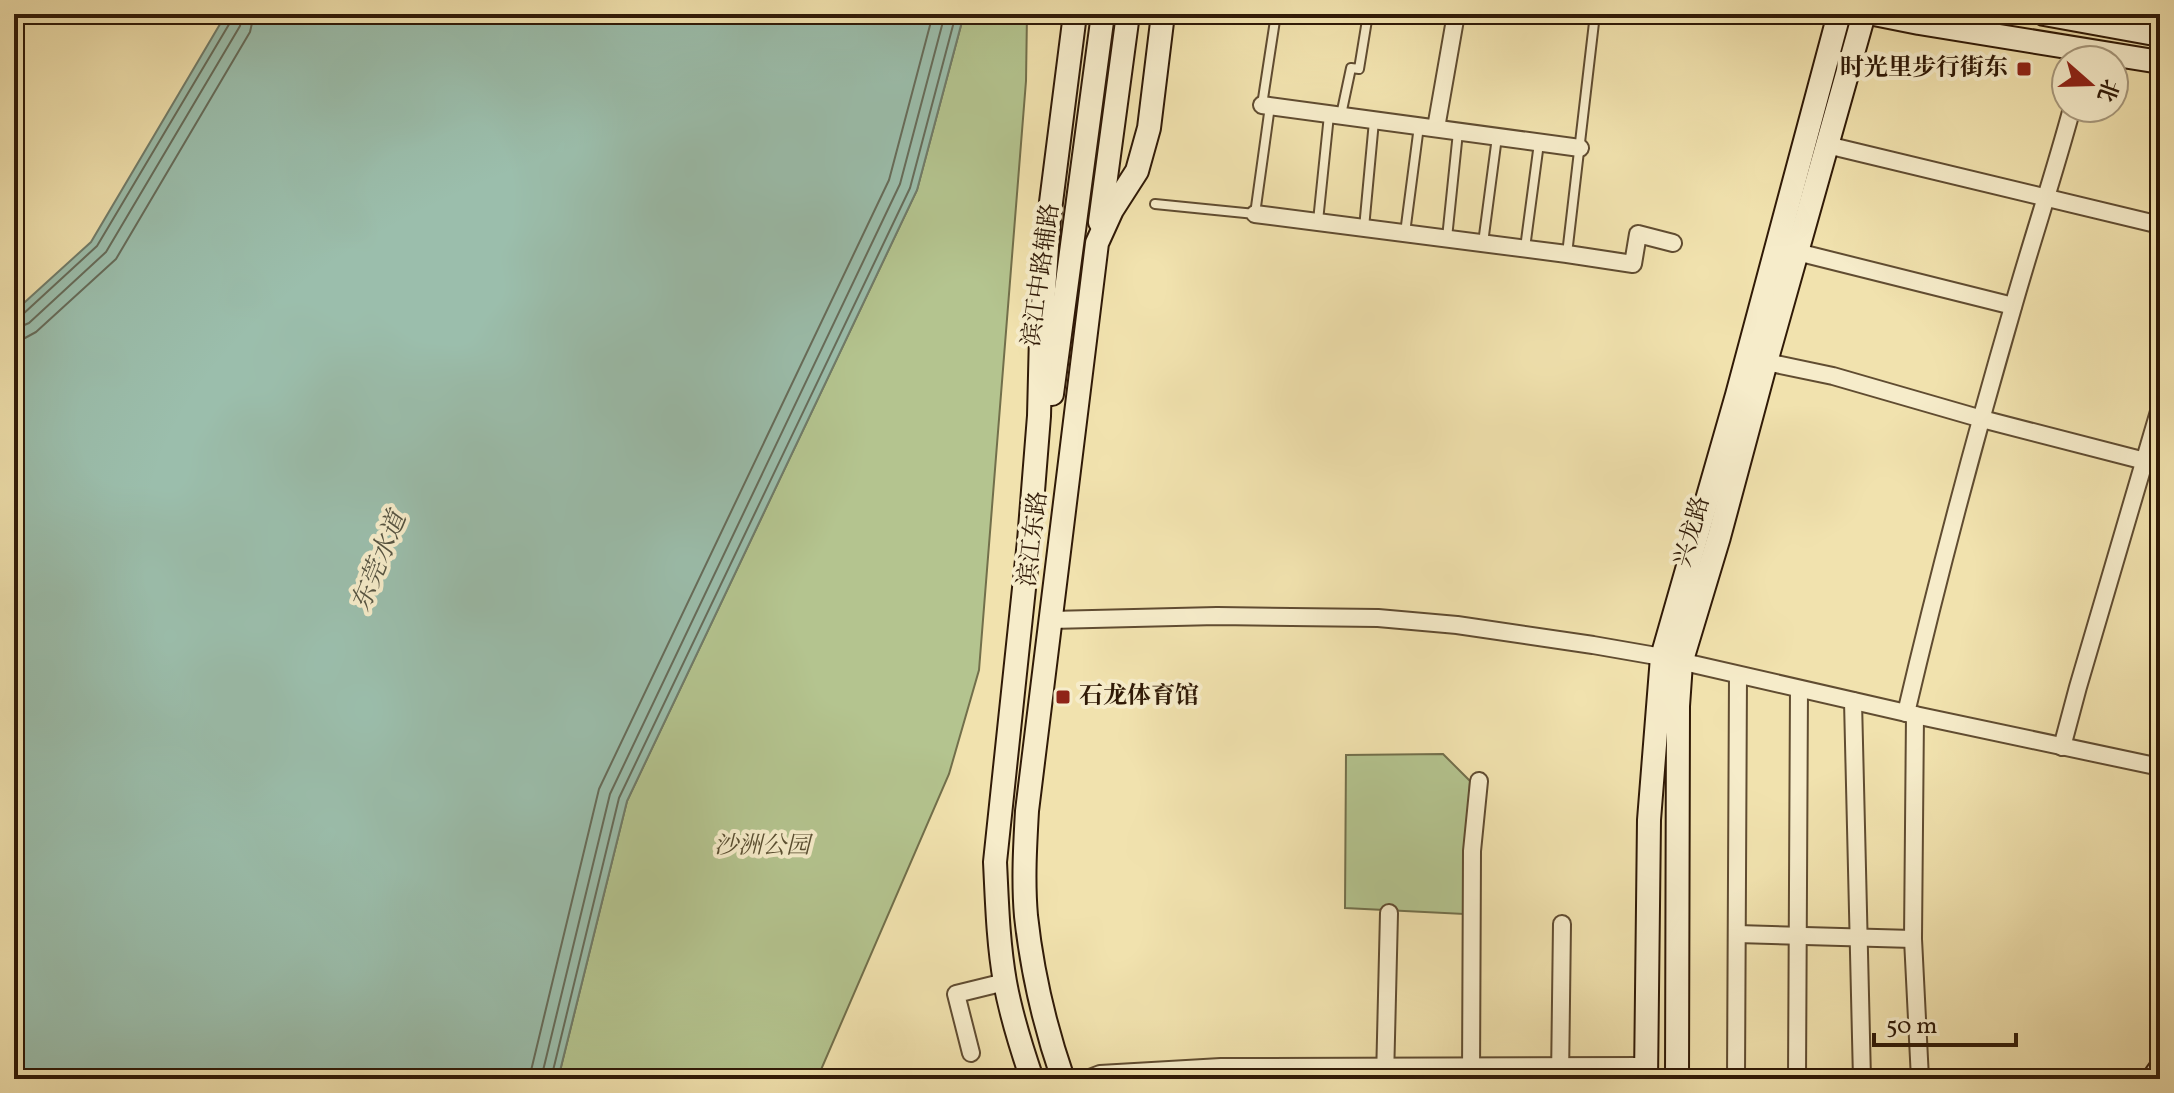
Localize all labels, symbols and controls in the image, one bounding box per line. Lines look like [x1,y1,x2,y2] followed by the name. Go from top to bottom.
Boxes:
[2050,44,2130,124] north arrow
[1840,52,2008,86] place label: 时光里步行街东
[2015,60,2033,78] marker: 时光里步行街东
[2088,74,2125,106] text: 北
[1015,201,1069,349] street label: 滨江中路辅路
[1011,489,1057,589] street label: 滨江东路
[1667,493,1719,571] street label: 兴龙路
[344,503,418,617] water label: 东莞水道
[1079,680,1199,714] place label: 石龙体育馆
[1054,688,1072,706] marker: 石龙体育馆
[714,830,814,864] park label: 沙洲公园
[1874,997,2016,1047] scale bar
[1886,1010,1938,1044] text: 50 m

